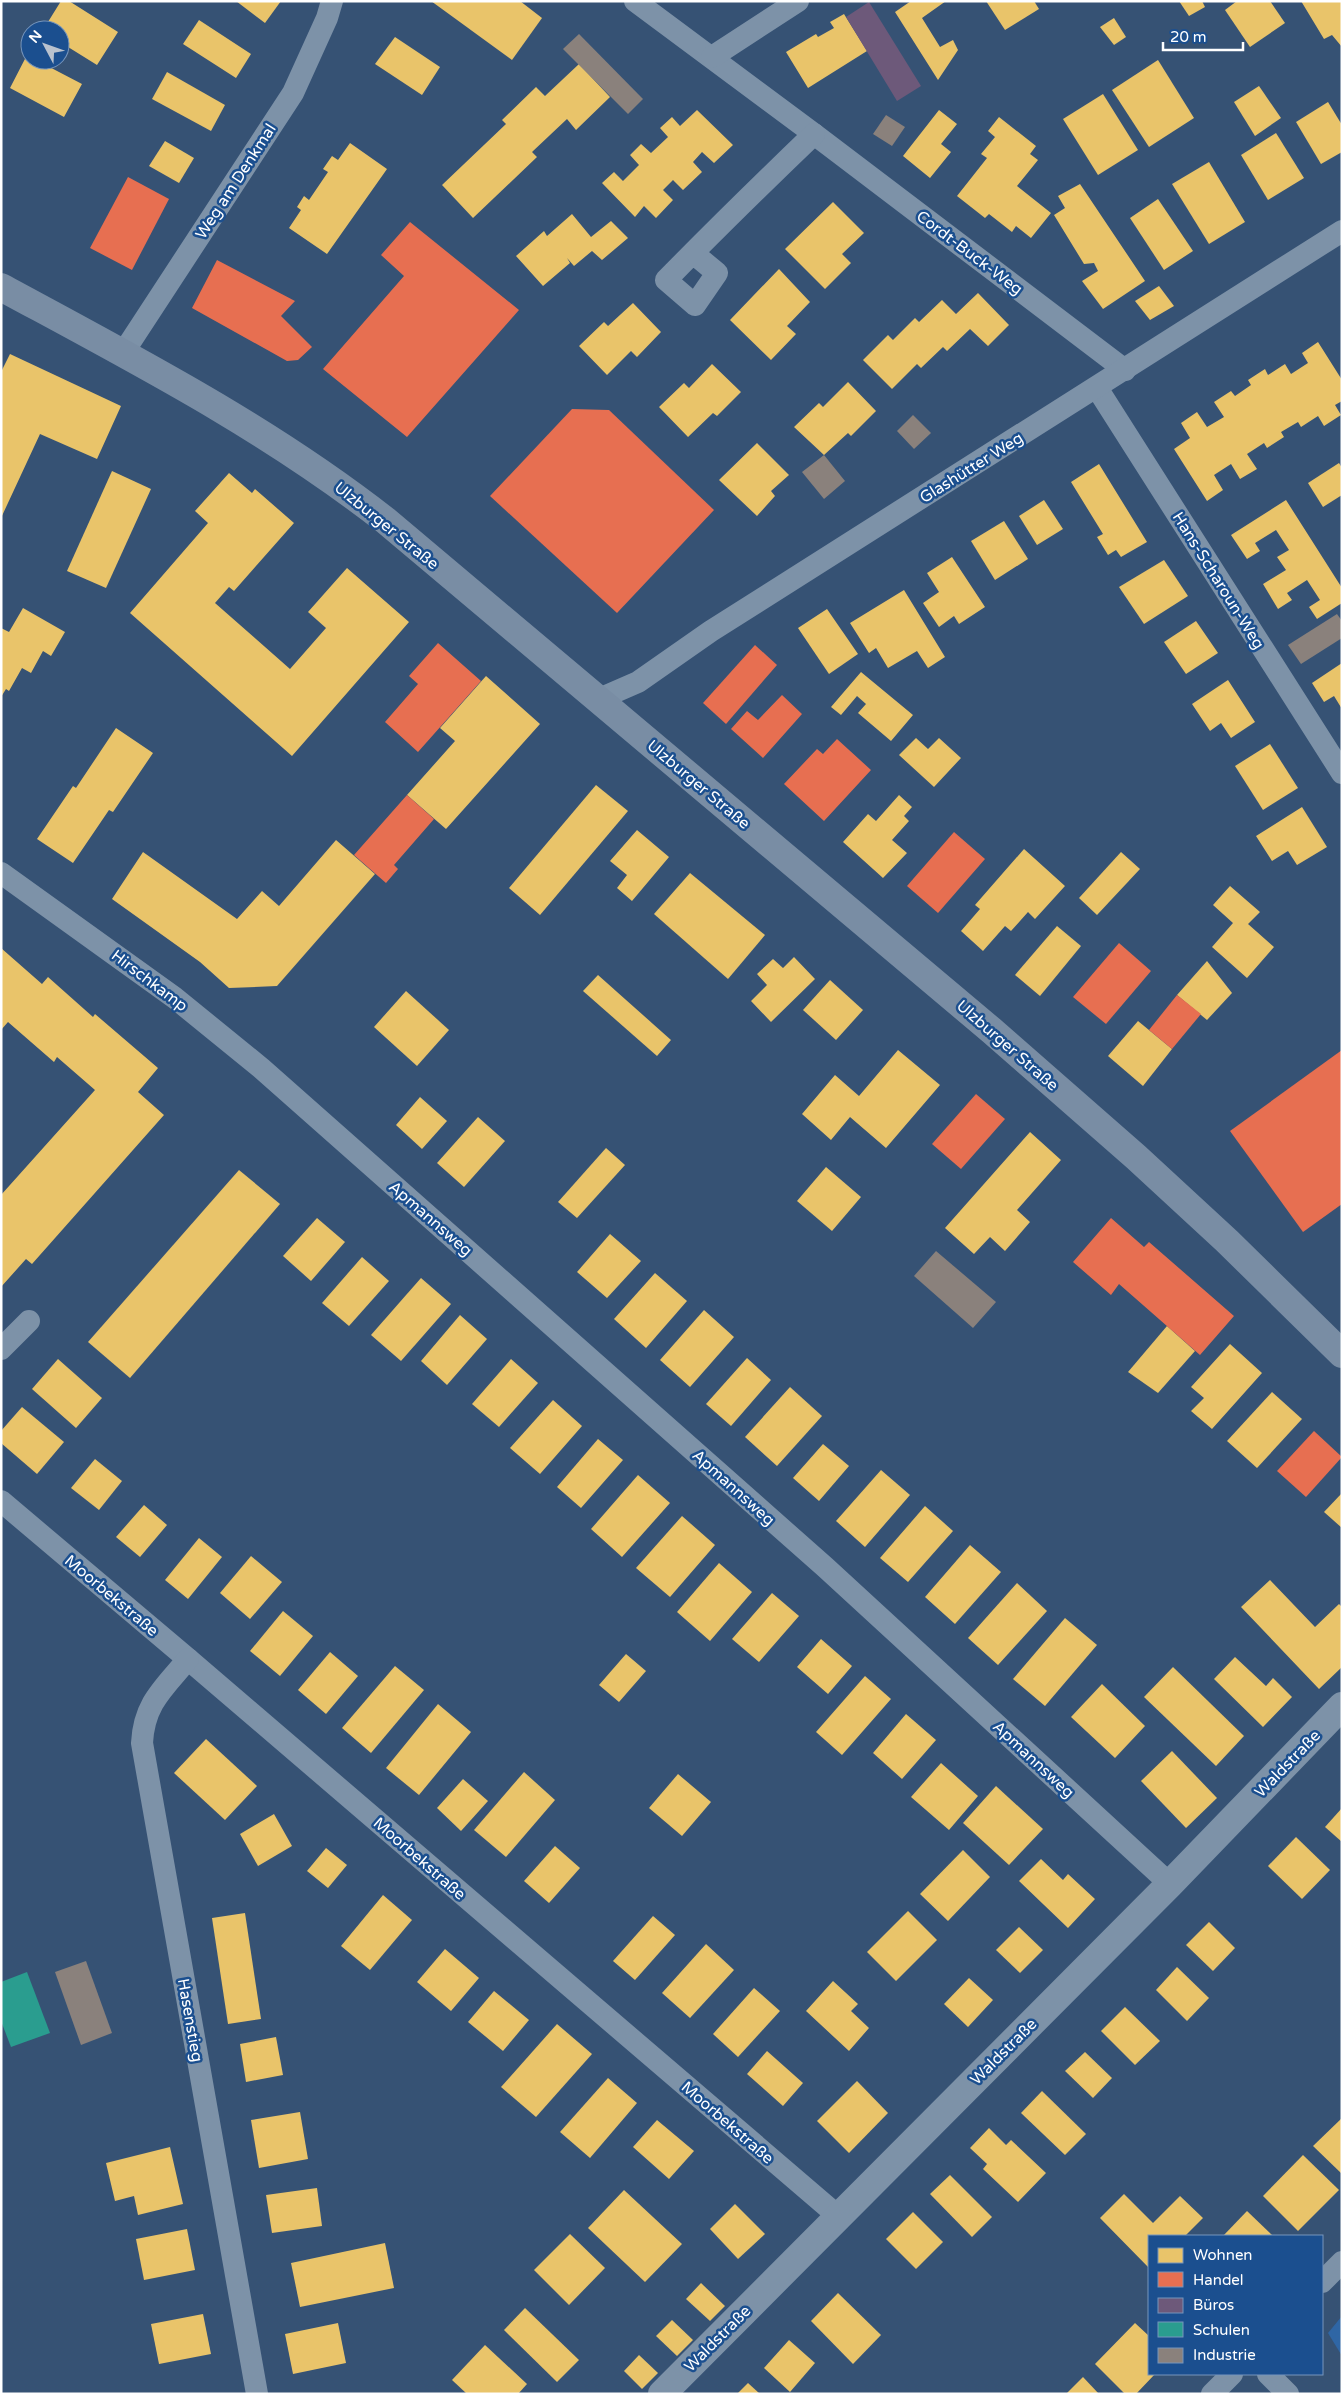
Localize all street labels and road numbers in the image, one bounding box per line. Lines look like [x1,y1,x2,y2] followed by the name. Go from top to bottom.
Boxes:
[191,120,281,243] street label: Weg am Denkmal
[912,206,1027,299] street label: Cordt-Buck-Weg
[916,428,1027,508] street label: Glashütter Weg
[330,478,443,574] street label: Ulzburger Straße
[1168,508,1269,653] street label: Hans-Scharoun-Weg
[643,736,754,834] street label: Ulzburger Straße
[107,946,191,1016] street label: Hirschkamp
[952,996,1062,1095] street label: Ulzburger Straße
[384,1177,476,1261] street label: Apmannsweg
[688,1445,779,1530] street label: Apmannsweg
[60,1551,162,1641] street label: Moorbekstraße
[988,1717,1078,1803] street label: Apmannsweg
[1251,1726,1325,1802] street label: Waldstraße
[369,1813,470,1904] street label: Moorbekstraße
[173,1977,207,2063] street label: Hasenstieg
[966,2014,1041,2089] street label: Waldstraße
[677,2077,778,2168] street label: Moorbekstraße
[680,2301,755,2376] street label: Waldstraße

